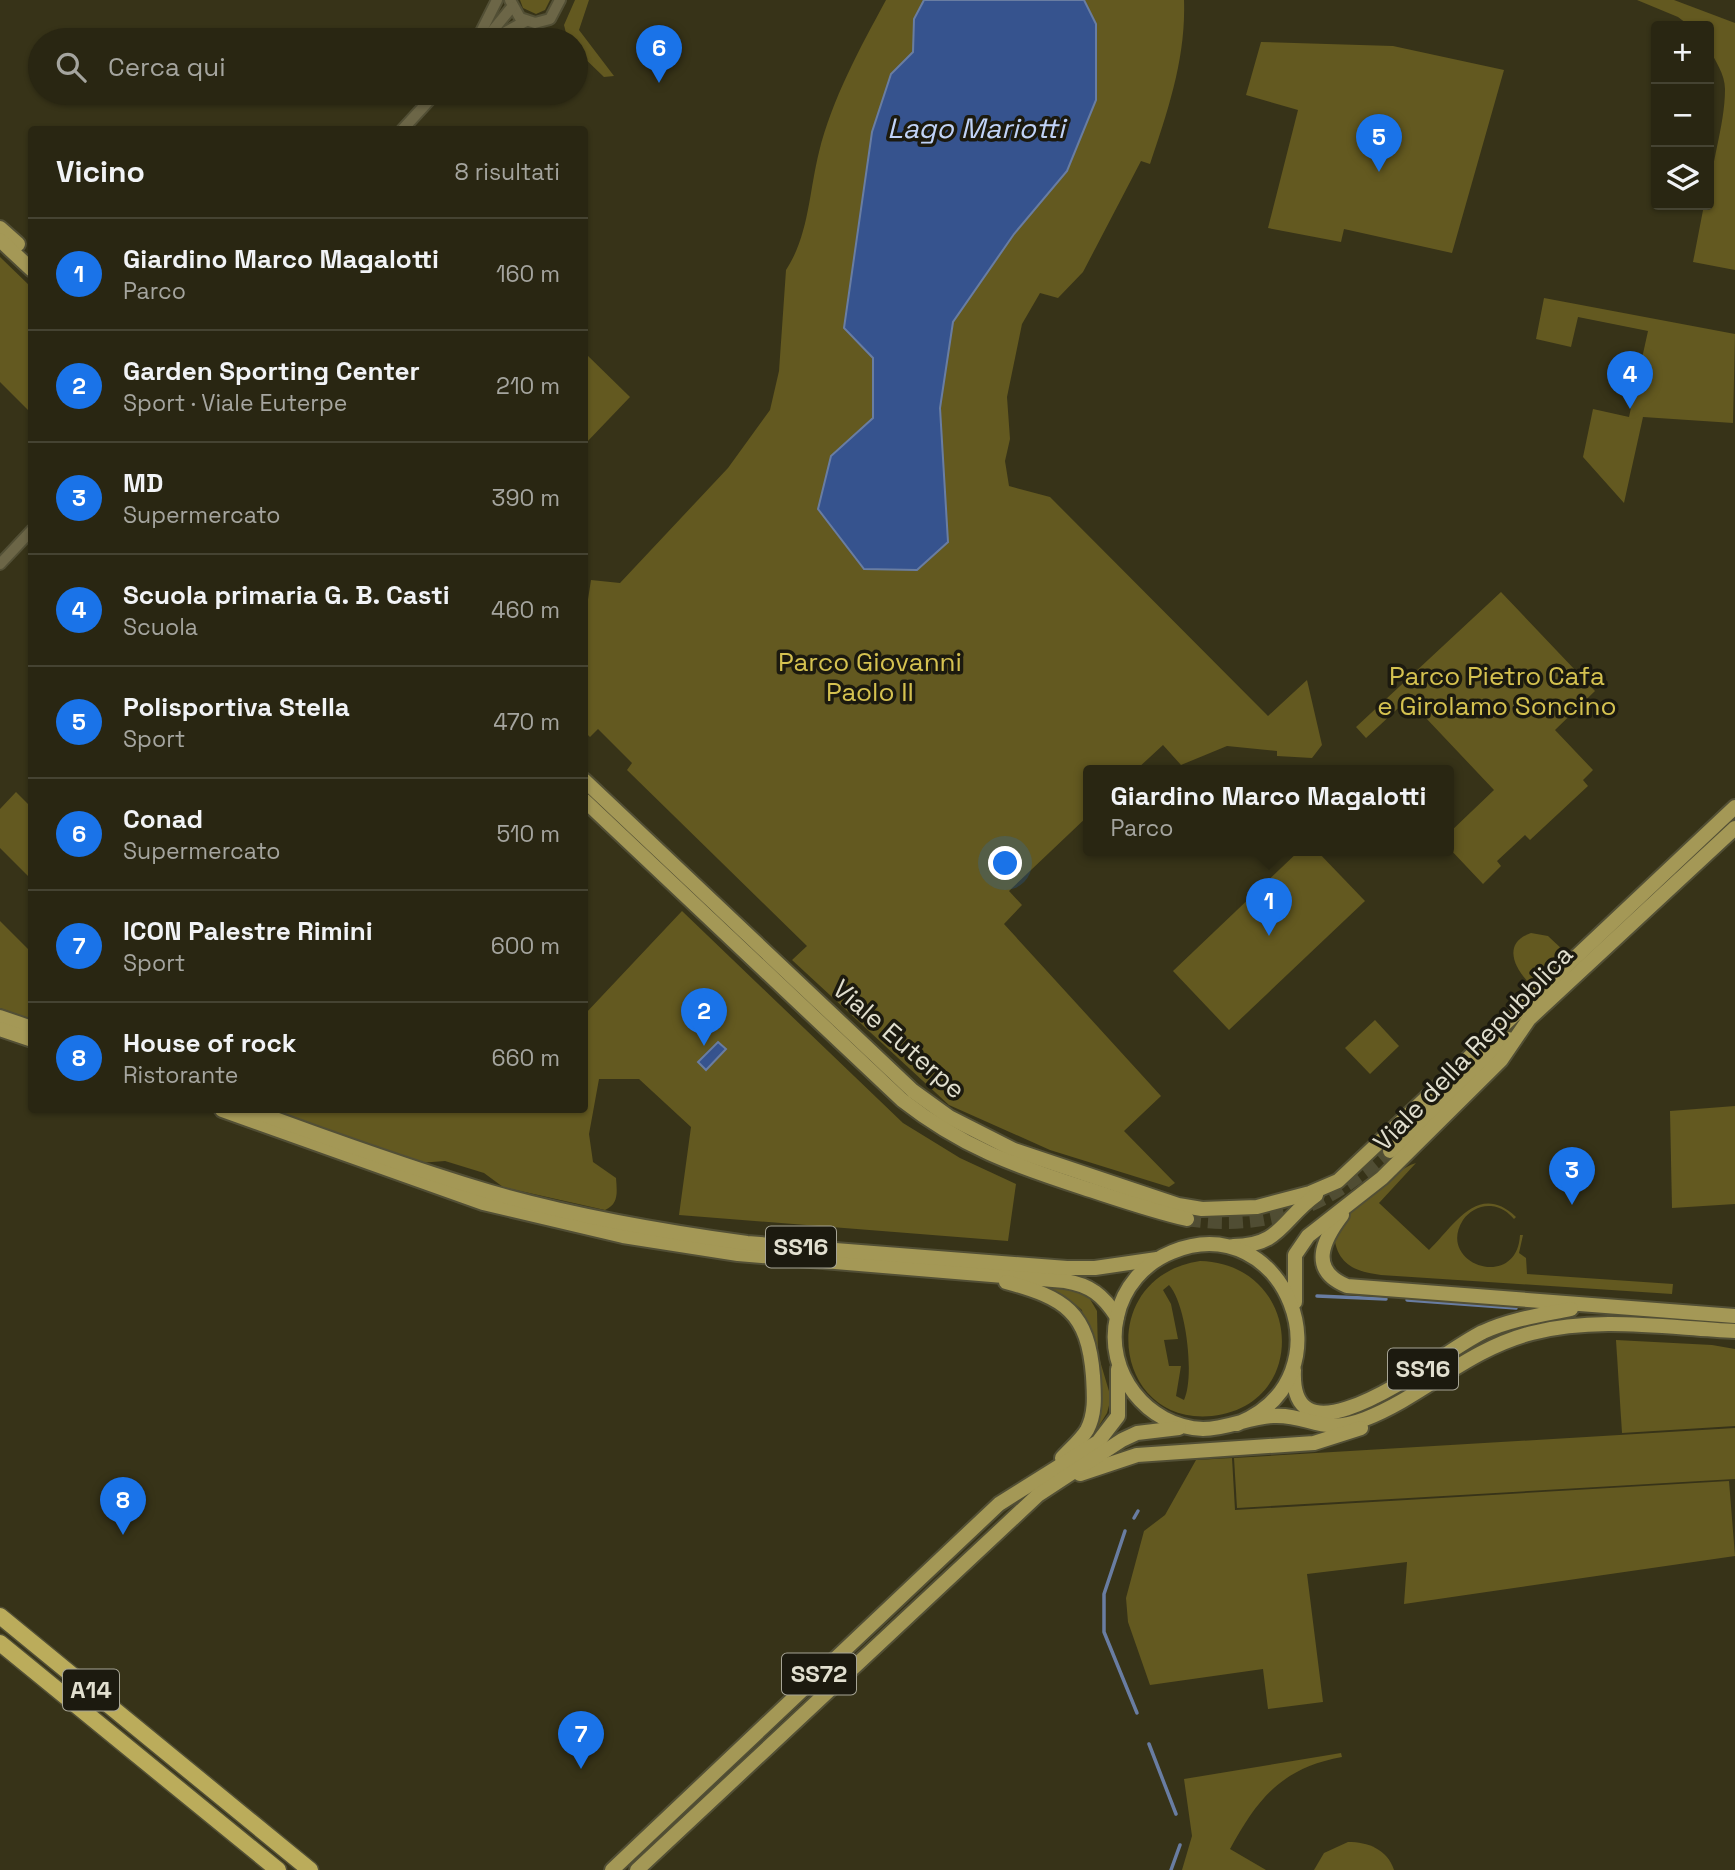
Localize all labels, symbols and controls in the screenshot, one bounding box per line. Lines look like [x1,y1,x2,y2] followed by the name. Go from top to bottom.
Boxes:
[1651,21,1714,210] map controls
[1651,21,1714,84] button: +
[636,25,682,83] pin: 6
[28,28,588,105] search box
[52,48,90,86] icon: search
[108,50,226,84] text: Cerca qui
[1651,84,1714,147] button: −
[887,110,1068,146] water label: Lago Mariotti
[1356,114,1402,172] pin: 5
[1651,147,1714,210] button: layers
[56,152,145,191] text: Vicino
[454,157,560,187] text: 8 risultati
[123,242,439,276] text: Giardino Marco Magalotti
[74,259,84,289] text: 1
[496,259,560,289] text: 160 m
[123,276,186,306] text: Parco
[1607,351,1653,409] pin: 4
[123,354,420,388] text: Garden Sporting Center
[72,371,86,401] text: 2
[496,371,560,401] text: 210 m
[123,388,347,418] text: Sport · Viale Euterpe
[123,466,163,500] text: MD
[72,483,86,513] text: 3
[492,483,560,513] text: 390 m
[123,500,281,530] text: Supermercato
[123,578,450,612] text: Scuola primaria G. B. Casti
[72,595,86,625] text: 4
[491,595,560,625] text: 460 m
[123,612,198,642] text: Scuola
[778,645,962,709] park label: Parco Giovanni Paolo II
[1377,659,1617,723] park label: Parco Pietro Cafa e Girolamo Soncino
[123,690,350,724] text: Polisportiva Stella
[72,707,86,737] text: 5
[493,707,560,737] text: 470 m
[123,724,185,754] text: Sport
[1083,765,1454,856] popup
[1111,779,1426,813] text: Giardino Marco Magalotti
[123,802,203,836] text: Conad
[1111,813,1174,843] text: Parco
[72,819,86,849] text: 6
[497,819,560,849] text: 510 m
[123,836,281,866] text: Supermercato
[988,846,1022,880] your location
[1246,878,1292,936] pin: 1
[123,914,373,948] text: ICON Palestre Rimini
[73,931,85,961] text: 7
[491,931,560,961] text: 600 m
[1366,938,1580,1158] street label: Viale della Repubblica
[123,948,185,978] text: Sport
[825,972,973,1106] street label: Viale Euterpe
[681,988,727,1046] pin: 2
[123,1026,296,1060] text: House of rock
[72,1043,86,1073] text: 8
[491,1043,560,1073] text: 660 m
[123,1060,238,1090] text: Ristorante
[1549,1147,1595,1205] pin: 3
[766,1226,836,1268] road number: SS16
[1388,1349,1458,1390] road number: SS16
[100,1477,146,1535] pin: 8
[782,1654,856,1694] road number: SS72
[63,1670,119,1710] road number: A14
[558,1711,604,1769] pin: 7

